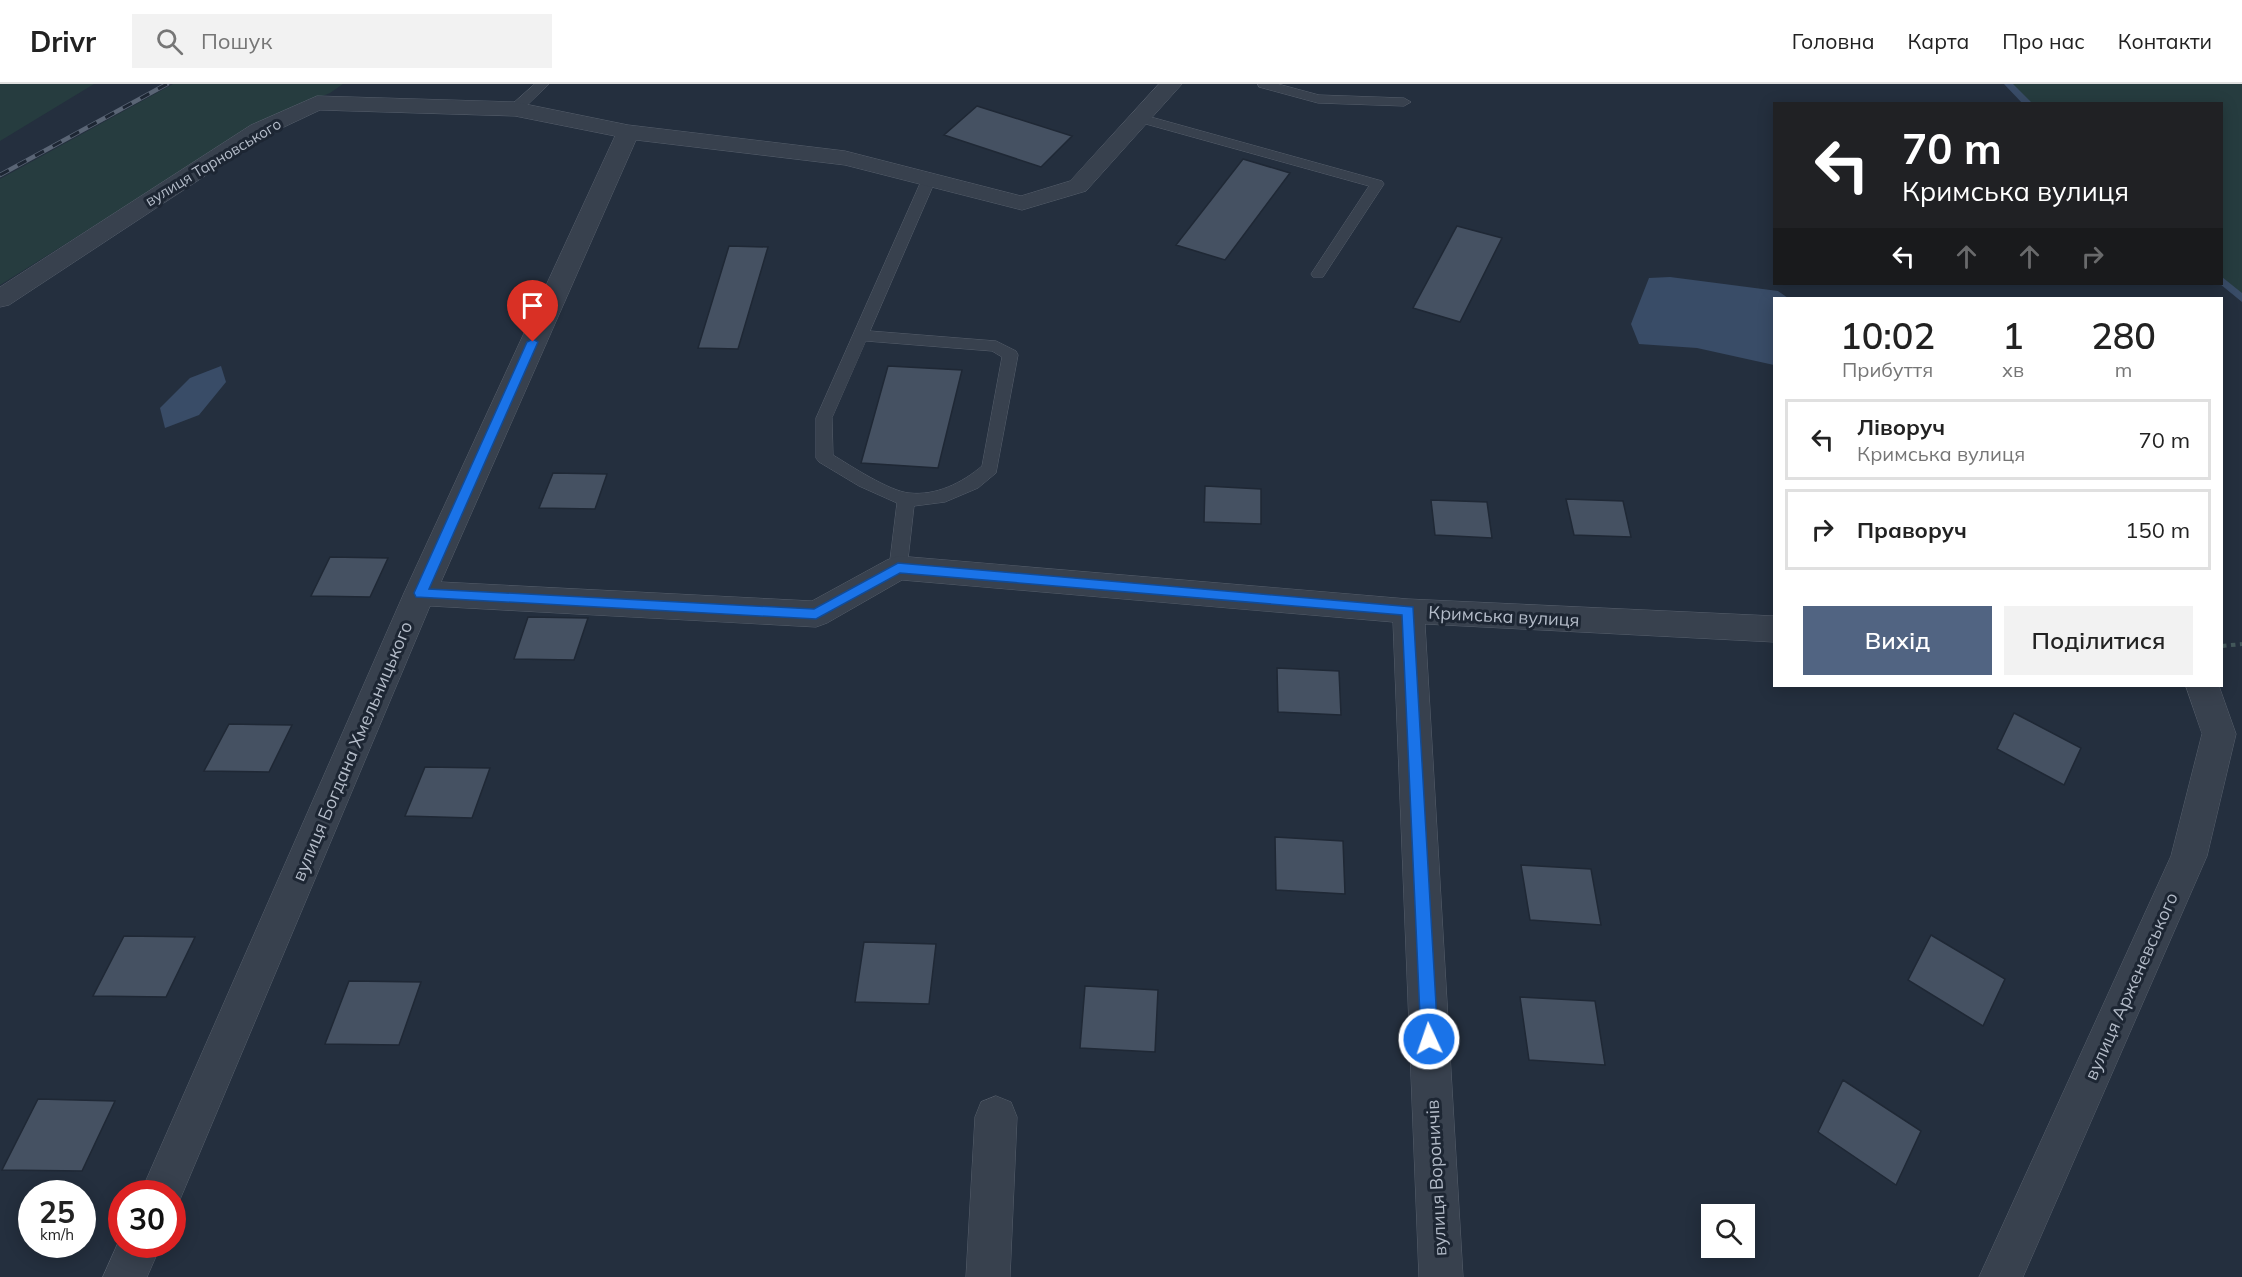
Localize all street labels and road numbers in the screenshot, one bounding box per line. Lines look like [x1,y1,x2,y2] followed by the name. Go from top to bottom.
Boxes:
[142,114,284,210] street label: вулиця Тарновського
[1428,601,1580,631] street label: Кримська вулиця
[287,617,417,885] street label: вулиця Богдана Хмельницького
[2079,889,2183,1083] street label: вулиця Арженевського
[1420,1099,1452,1257] street label: вулиця Вороничів

